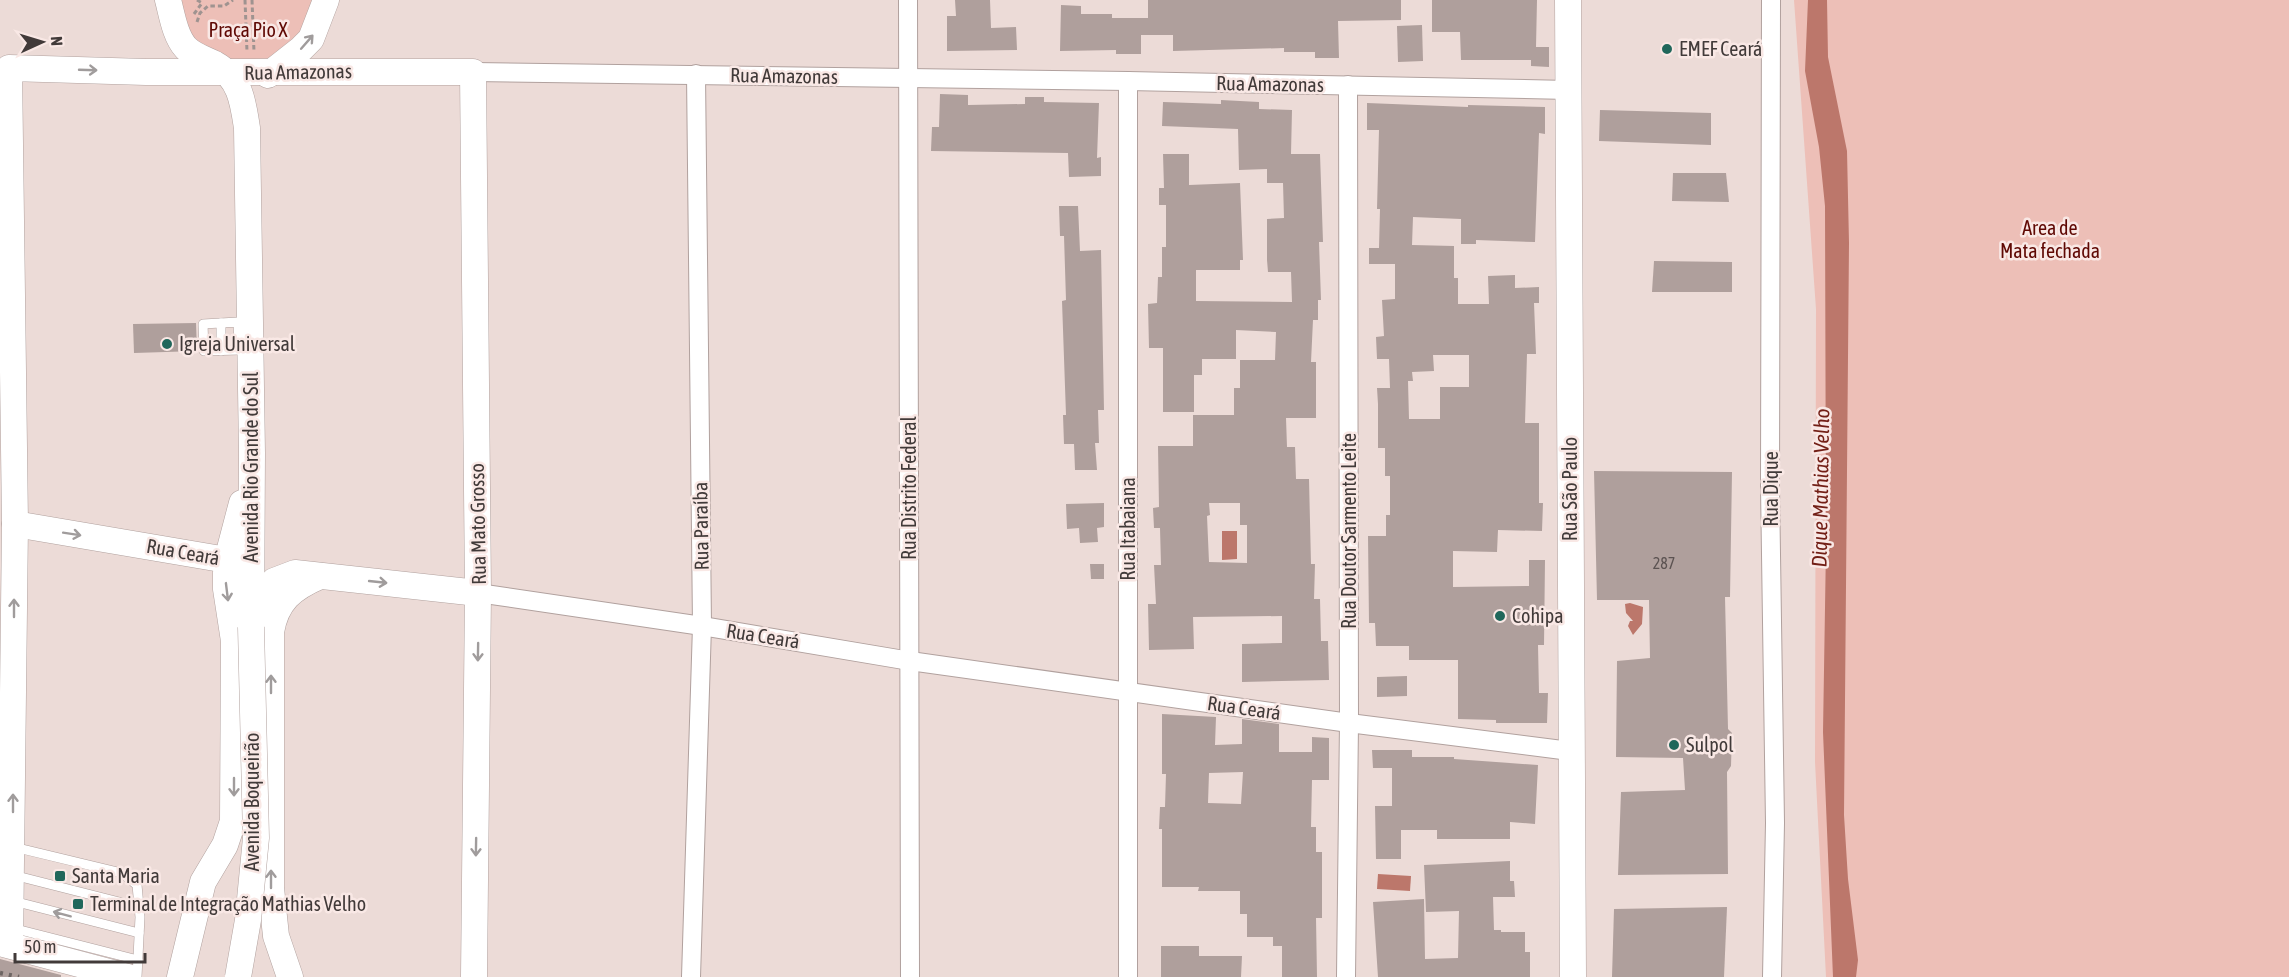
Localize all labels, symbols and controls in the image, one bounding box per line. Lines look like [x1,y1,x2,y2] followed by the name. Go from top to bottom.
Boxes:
[12,12,72,72] north arrow
[208,18,288,41] park label: Praça Pio X
[300,35,314,50] one-way arrow
[48,36,66,46] text: N
[1679,37,1762,60] place label: EMEF Ceará
[1660,42,1674,56] marker: EMEF Ceará
[244,59,352,84] street label: Rua Amazonas
[730,63,838,88] street label: Rua Amazonas
[78,64,98,76] one-way arrow
[1216,71,1324,96] street label: Rua Amazonas
[2000,216,2100,262] park label: Area de Mata fechada
[179,332,296,355] place label: Igreja Universal
[160,337,174,351] marker: Igreja Universal
[239,371,262,562] street label: Avenida Rio Grande do Sul
[1807,408,1833,568] water label: Dique Mathias Velho
[897,415,920,560] street label: Rua Distrito Federal
[1337,433,1360,629] street label: Rua Doutor Sarmento Leite
[1558,437,1581,541] street label: Rua São Paulo
[1759,451,1782,527] street label: Rua Dique
[465,463,490,585] street label: Rua Mato Grosso
[1116,477,1139,581] street label: Rua Itabaiana
[688,482,713,570] street label: Rua Paraíba
[62,529,82,540] one-way arrow
[145,534,221,569] street label: Rua Ceará
[1653,554,1675,572] house number: 287
[367,577,387,588] one-way arrow
[222,582,233,602] one-way arrow
[8,599,20,619] one-way arrow
[1512,604,1563,627] place label: Cohipa
[1493,609,1507,623] marker: Cohipa
[725,618,801,653] street label: Rua Ceará
[472,641,484,661] one-way arrow
[265,675,277,695] one-way arrow
[1206,691,1282,724] street label: Rua Ceará
[240,733,263,871] street label: Avenida Boqueirão
[1686,733,1734,756] place label: Sulpol
[1667,738,1681,752] marker: Sulpol
[228,776,240,796] one-way arrow
[7,794,18,814] one-way arrow
[470,836,482,856] one-way arrow
[72,864,160,887] place label: Santa Maria
[53,869,67,883] marker: Santa Maria
[265,870,277,890] one-way arrow
[90,892,366,915] place label: Terminal de Integração Mathias Velho
[71,897,85,911] marker: Terminal de Integração Mathias Velho
[53,908,72,919] one-way arrow
[15,926,146,964] scale bar
[24,936,56,957] text: 50 m

